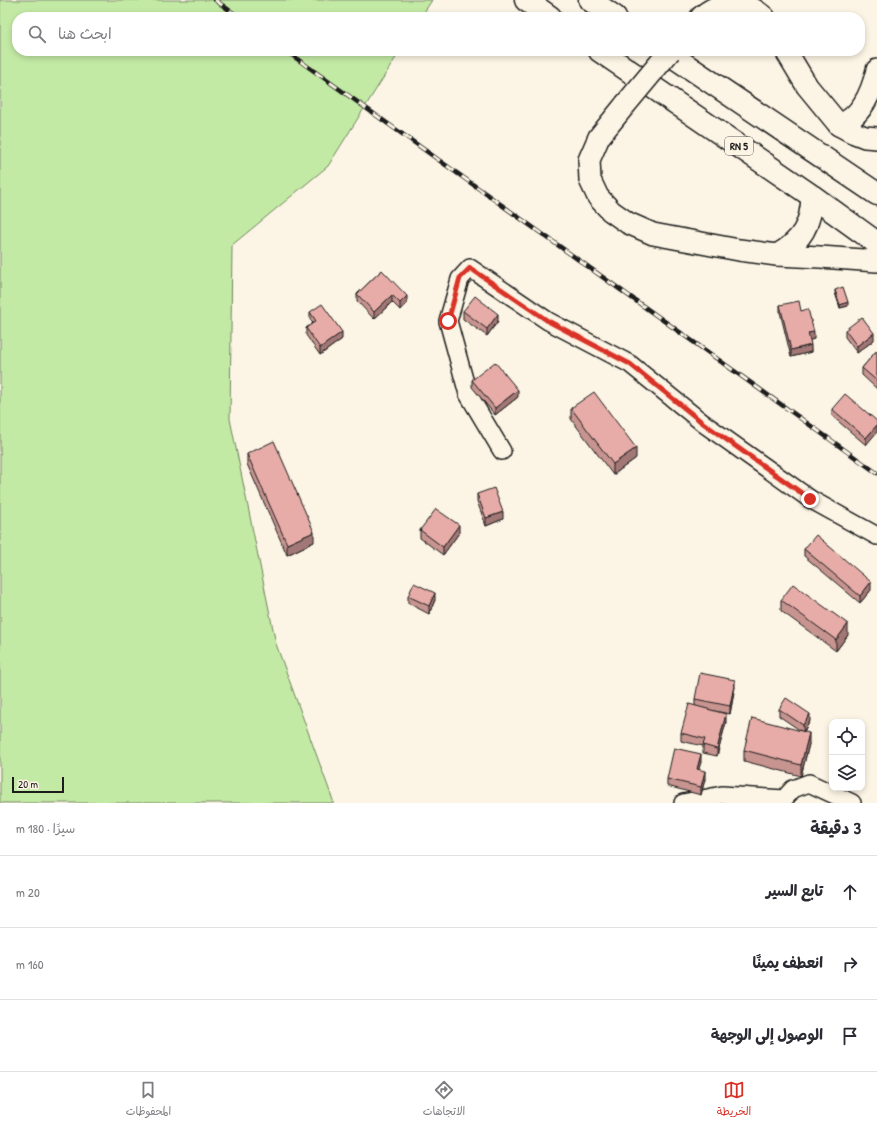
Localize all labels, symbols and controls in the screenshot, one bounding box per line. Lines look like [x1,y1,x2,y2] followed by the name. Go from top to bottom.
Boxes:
[12,12,865,56] search box
[26,23,48,45] icon: search
[58,23,112,44] text: ابحث هنا
[725,137,753,155] road number: RN 5
[439,312,457,330] route start
[801,490,819,508] route end
[829,719,865,791] map controls
[829,719,865,755] button: locate
[829,755,865,791] button: layers
[12,775,64,794] scale bar
[18,777,38,791] text: 20 m
[810,816,861,839] text: 3 دقيقة
[16,819,75,837] text: سيرًا · 180 m
[766,880,823,901] text: تابع السير
[839,881,861,903] icon: ahead
[16,883,40,901] text: 20 m
[753,952,823,973] text: انعطف يمينًا
[839,953,861,975] icon: right
[16,955,44,973] text: 160 m
[711,1024,823,1045] text: الوصول إلى الوجهة
[839,1025,861,1047] icon: arrive
[126,1079,171,1121] tab: المحفوظات
[423,1079,465,1121] tab: الاتجاهات
[717,1079,751,1121] tab: الخريطة

